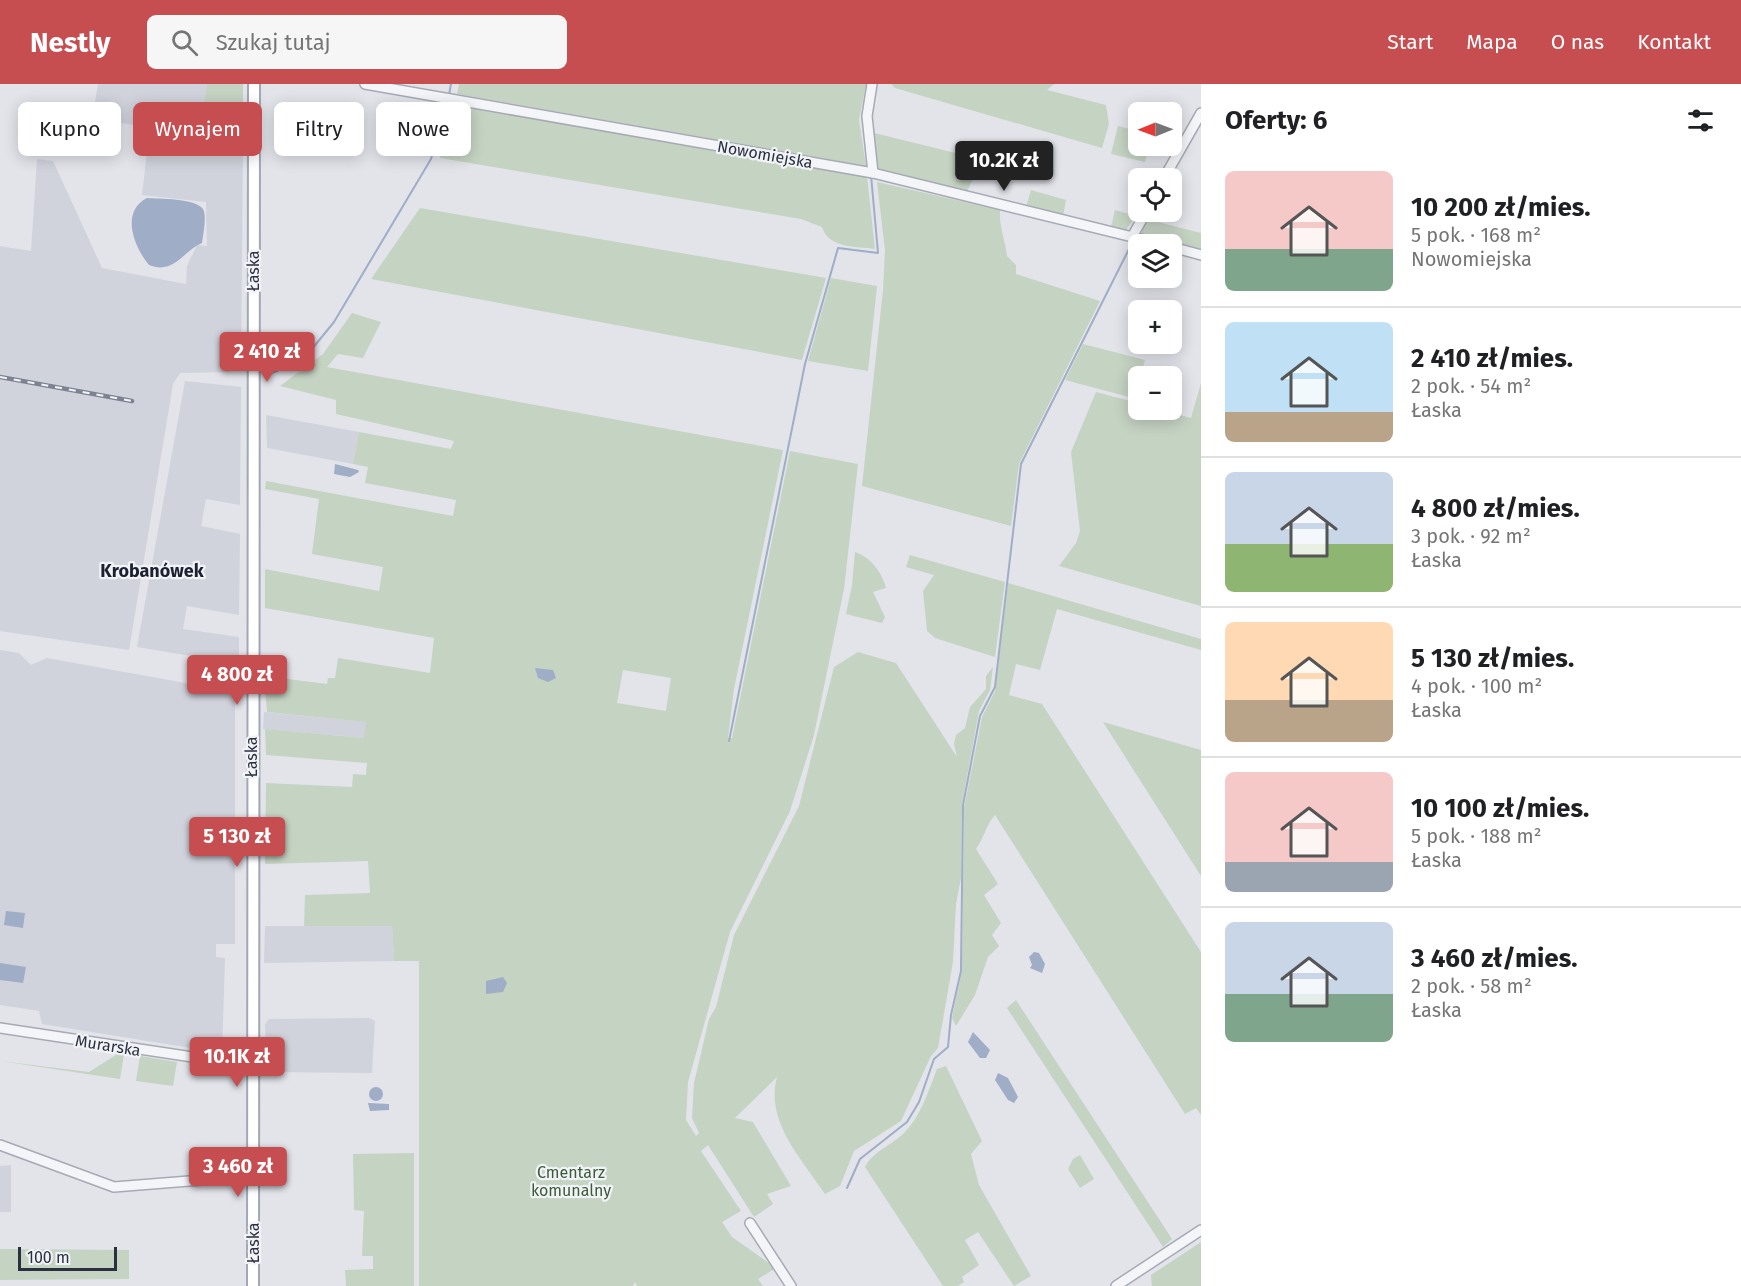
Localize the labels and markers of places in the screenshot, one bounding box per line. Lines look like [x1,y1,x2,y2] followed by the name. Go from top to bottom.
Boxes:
[942,141,1066,192] pin: 10.2K zł
[205,332,329,383] pin: 2 410 zł
[175,655,299,706] pin: 4 800 zł
[175,817,299,868] pin: 5 130 zł
[175,1037,299,1088] pin: 10.1K zł
[176,1147,300,1198] pin: 3 460 zł

